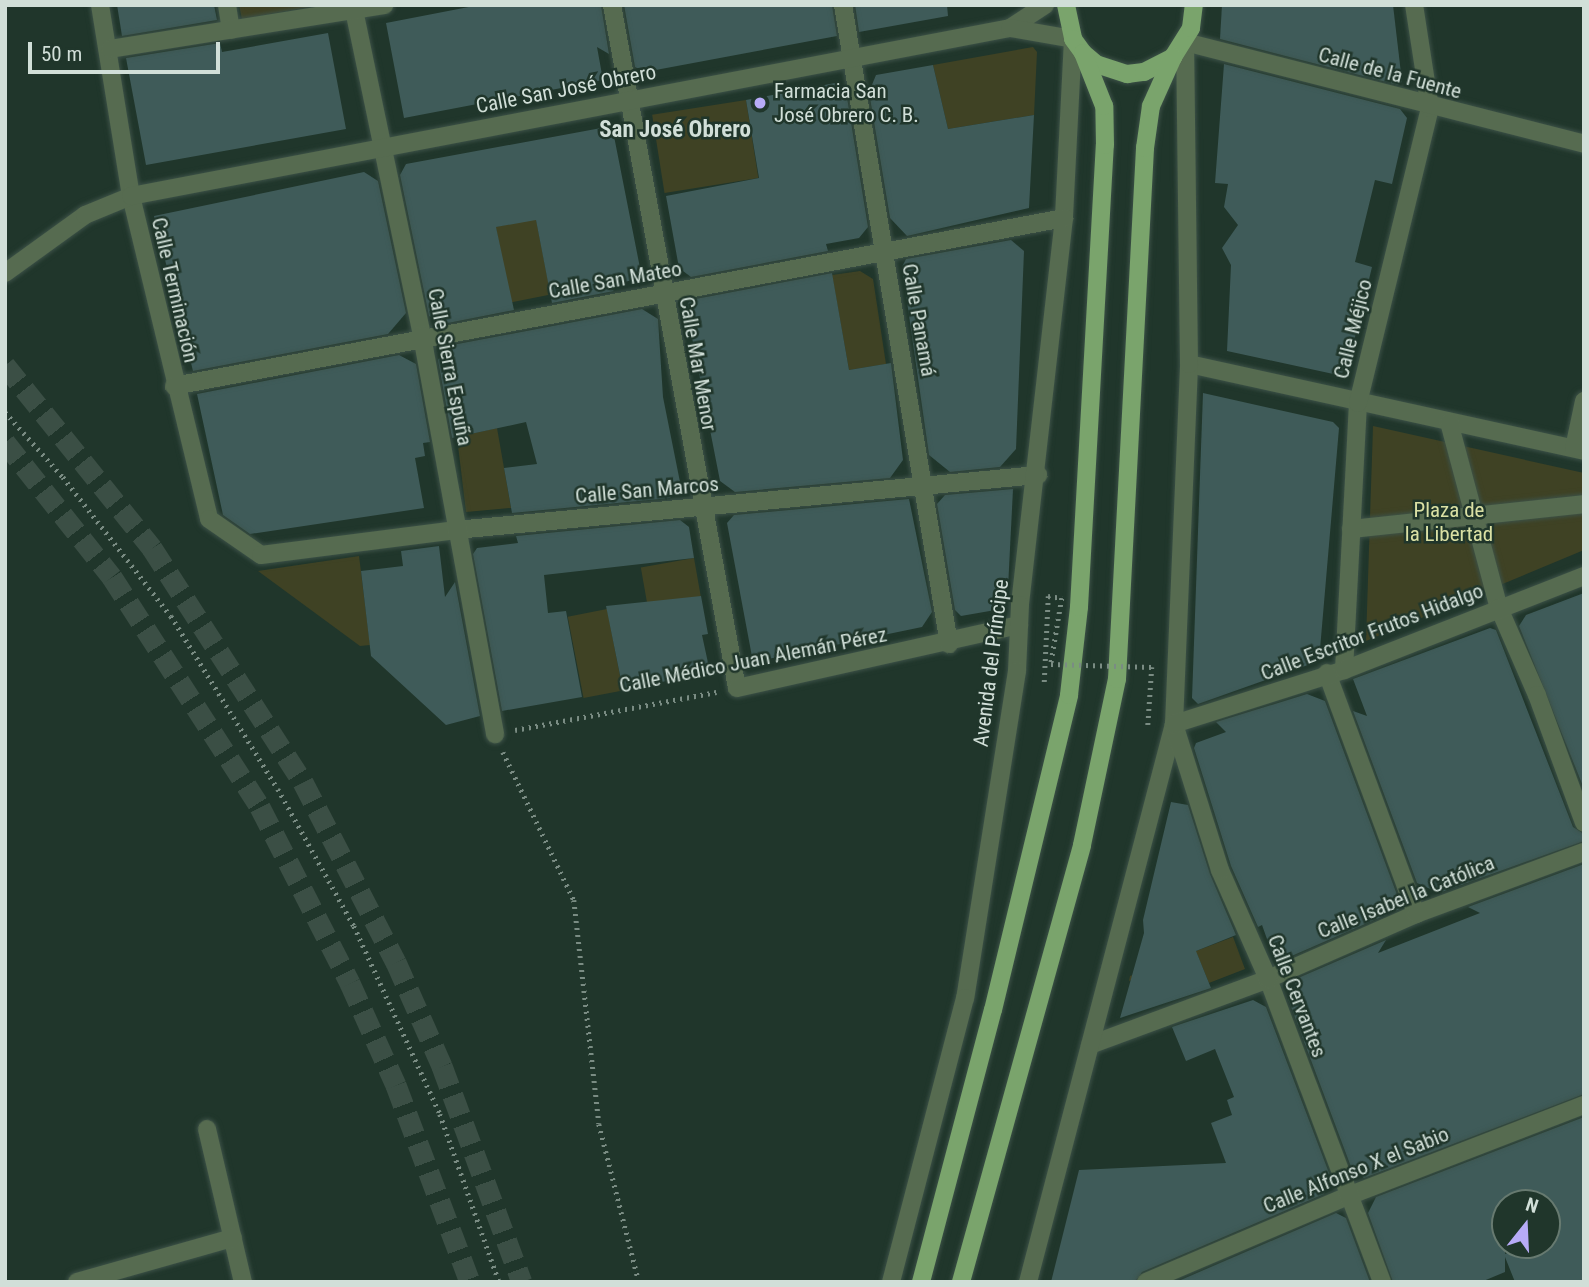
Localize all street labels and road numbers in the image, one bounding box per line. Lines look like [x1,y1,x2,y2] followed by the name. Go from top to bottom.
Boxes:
[1316,42,1464,104] street label: Calle de la Fuente
[474,59,658,119] street label: Calle San José Obrero
[146,215,204,365] street label: Calle Terminación
[546,256,684,304] street label: Calle San Mateo
[897,262,941,378] street label: Calle Panamá
[1328,277,1378,381] street label: Calle Méjico
[422,286,478,448] street label: Calle Sierra Espuña
[674,295,722,433] street label: Calle Mar Menor
[574,471,720,509] street label: Calle San Marcos
[968,578,1014,748] street label: Avenida del Príncipe
[1257,578,1487,686] street label: Calle Escritor Frutos Hidalgo
[617,622,889,698] street label: Calle Médico Juan Alemán Pérez
[1314,850,1498,944] street label: Calle Isabel la Católica
[1262,931,1332,1061] street label: Calle Cervantes
[1259,1121,1453,1219] street label: Calle Alfonso X el Sabio

